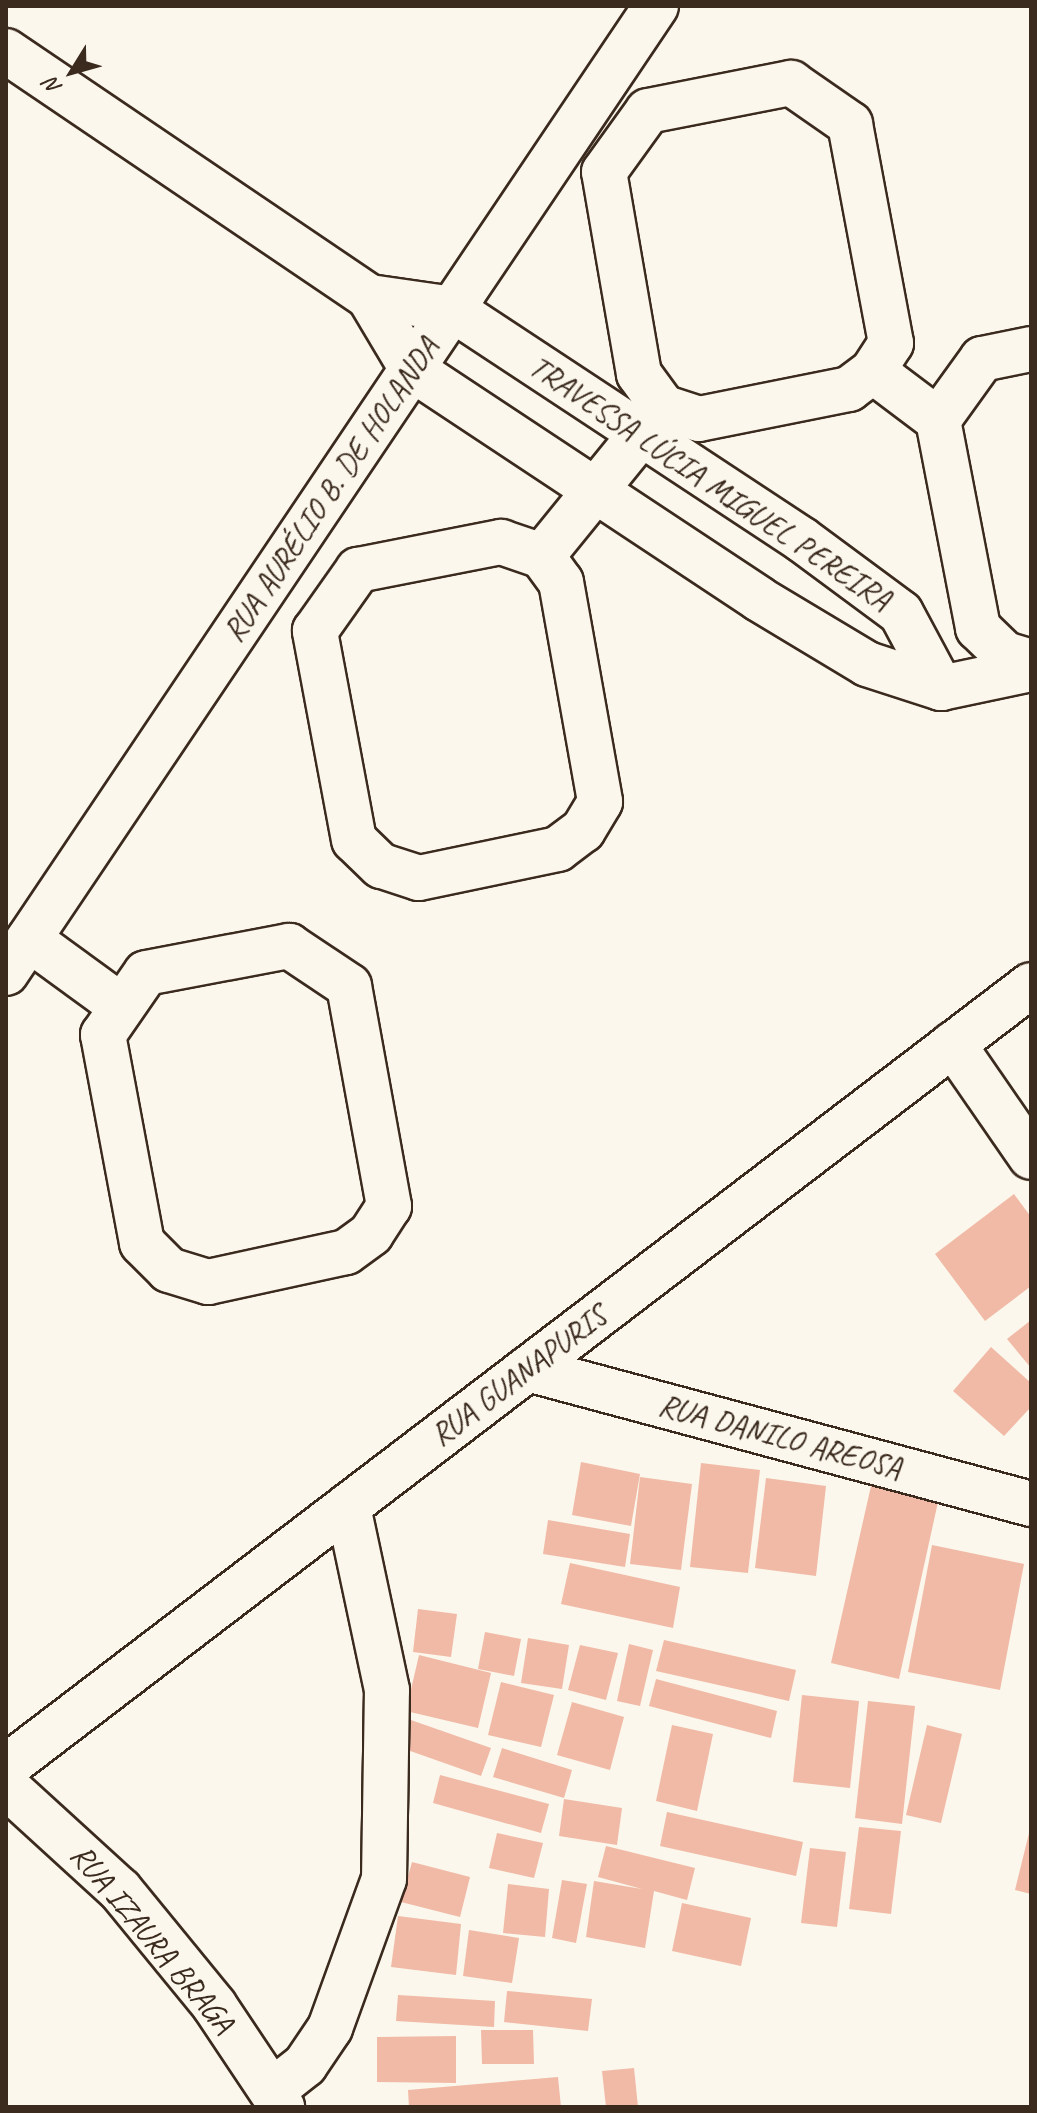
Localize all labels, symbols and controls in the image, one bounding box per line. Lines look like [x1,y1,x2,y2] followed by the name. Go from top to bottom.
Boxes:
[32,32,112,112] north arrow
[38,73,68,100] text: N
[215,331,447,649] street label: RUA AURÉLIO B. DE HOLANDA
[522,348,898,618] street label: TRAVESSA LÚCIA MIGUEL PEREIRA
[423,1297,615,1455] street label: RUA GUANAPURIS
[653,1386,907,1488] street label: RUA DANILO AREOSA
[61,1836,243,2042] street label: RUA IZAURA BRAGA

